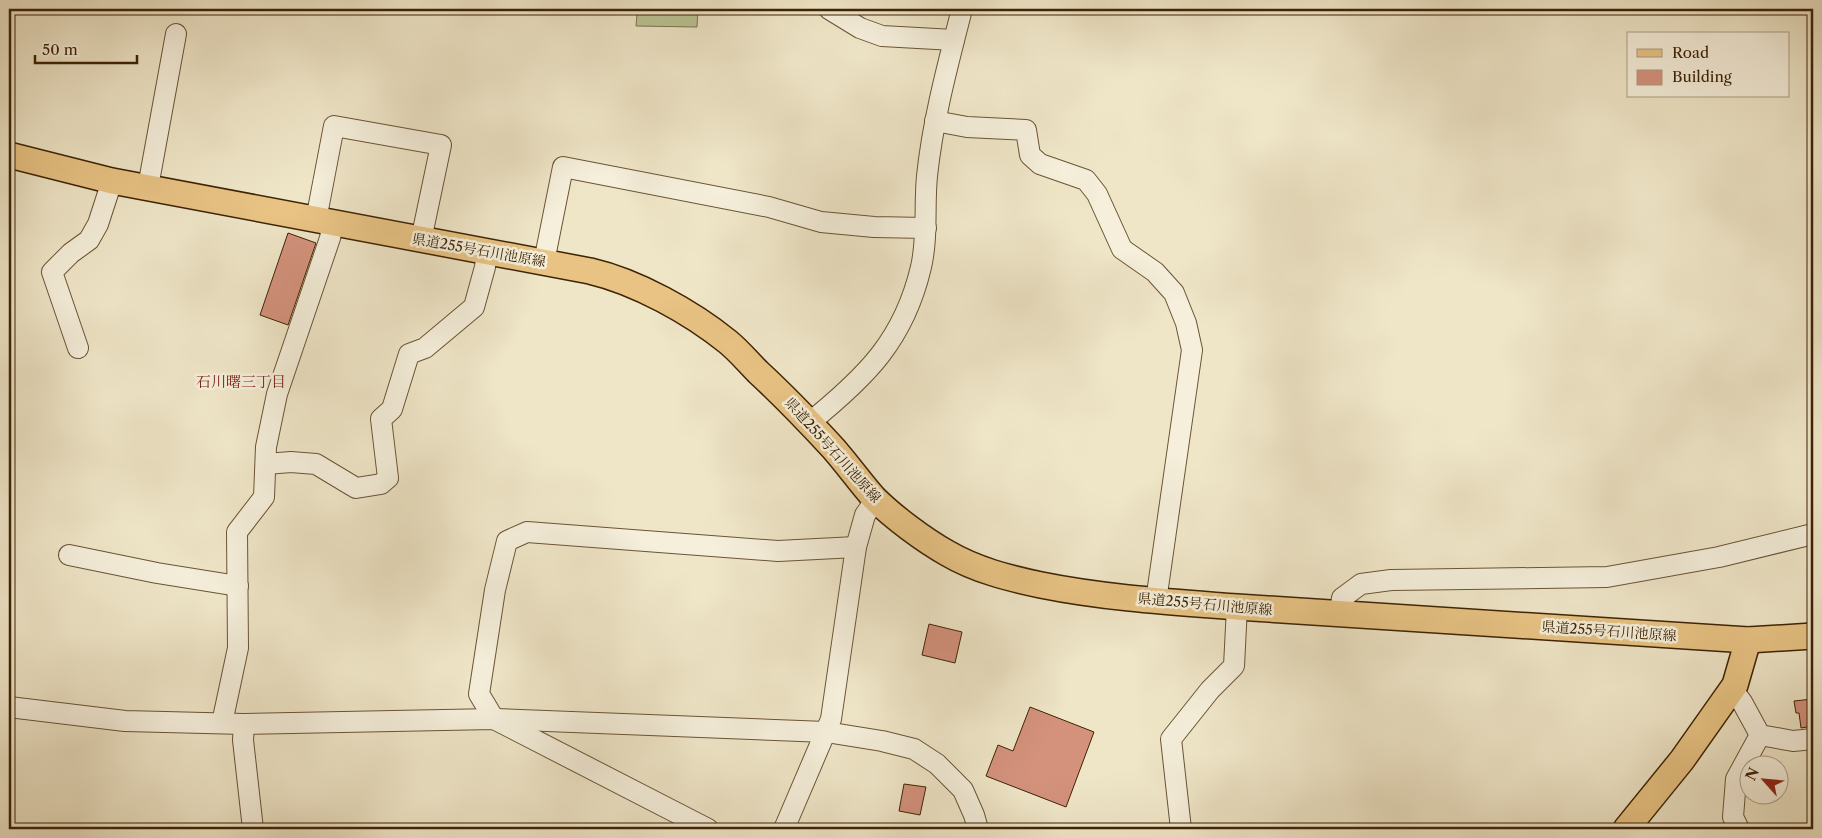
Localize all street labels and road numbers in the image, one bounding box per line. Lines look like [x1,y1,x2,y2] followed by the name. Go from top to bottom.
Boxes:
[411,229,547,271] street label: 県道255号石川池原線
[781,394,885,506] street label: 県道255号石川池原線
[1137,589,1273,619] street label: 県道255号石川池原線
[1541,617,1677,645] street label: 県道255号石川池原線

